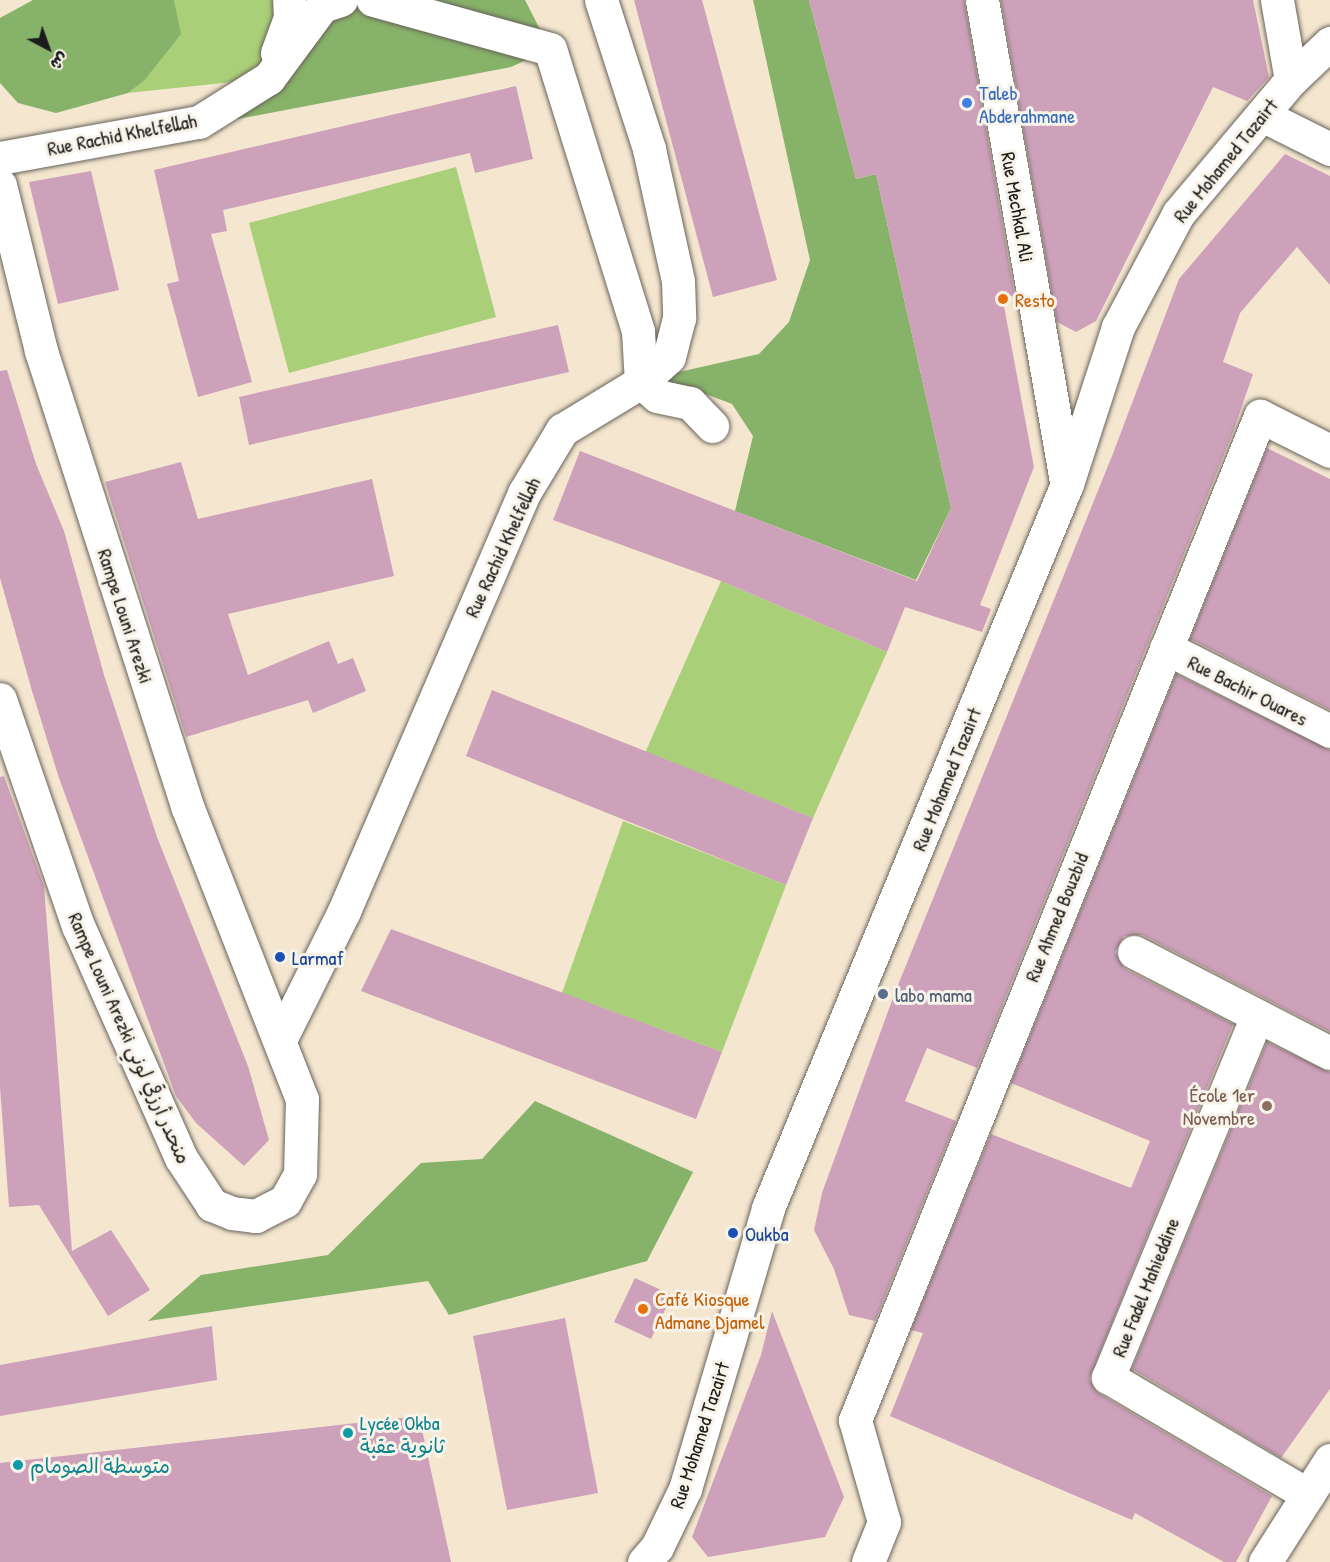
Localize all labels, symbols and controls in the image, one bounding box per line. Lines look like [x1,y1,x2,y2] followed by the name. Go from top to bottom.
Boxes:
[18,18,78,78] north arrow
[46,48,74,76] text: ش
[979,80,1075,127] place label: Taleb Abderahmane
[1168,93,1282,227] street label: Rue Mohamed Tazairt
[960,96,974,110] marker: Taleb Abderahmane
[45,108,199,160] street label: Rue Rachid Khelfellah
[997,150,1039,264] street label: Rue Mechkal Ali
[1015,287,1055,311] place label: Resto
[996,292,1010,306] marker: Resto
[459,473,545,621] street label: Rue Rachid Khelfellah
[93,546,159,686] street label: Rampe Louni Arezki
[1184,650,1312,730] street label: Rue Bachir Ouares
[906,704,986,854] street label: Rue Mohamed Tazairt
[1019,849,1093,985] street label: Rue Ahmed Bouzbid
[64,909,196,1167] street label: Rampe Louni Arezki منحدر أرزقي لوني
[292,945,344,969] place label: Larmaf
[273,950,287,964] marker: Larmaf
[895,982,972,1006] place label: labo mama
[876,987,890,1001] marker: labo mama
[1183,1082,1255,1129] place label: École 1er Novembre
[1260,1099,1274,1113] marker: École 1er Novembre
[1106,1214,1184,1360] street label: Rue Fadel Mahieddine
[745,1221,788,1245] place label: Oukba
[726,1226,740,1240] marker: Oukba
[655,1286,765,1333] place label: Café Kiosque Admane Djamel
[636,1302,650,1316] marker: Café Kiosque Admane Djamel
[664,1359,734,1511] street label: Rue Mohamed Tazairt
[360,1410,445,1457] place label: Lycée Okba ثانوية عقبة
[341,1426,355,1440] marker: Lycée Okba ثانوية عقبة
[30,1453,170,1477] place label: متوسطة الصومام
[11,1458,25,1472] marker: متوسطة الصومام

